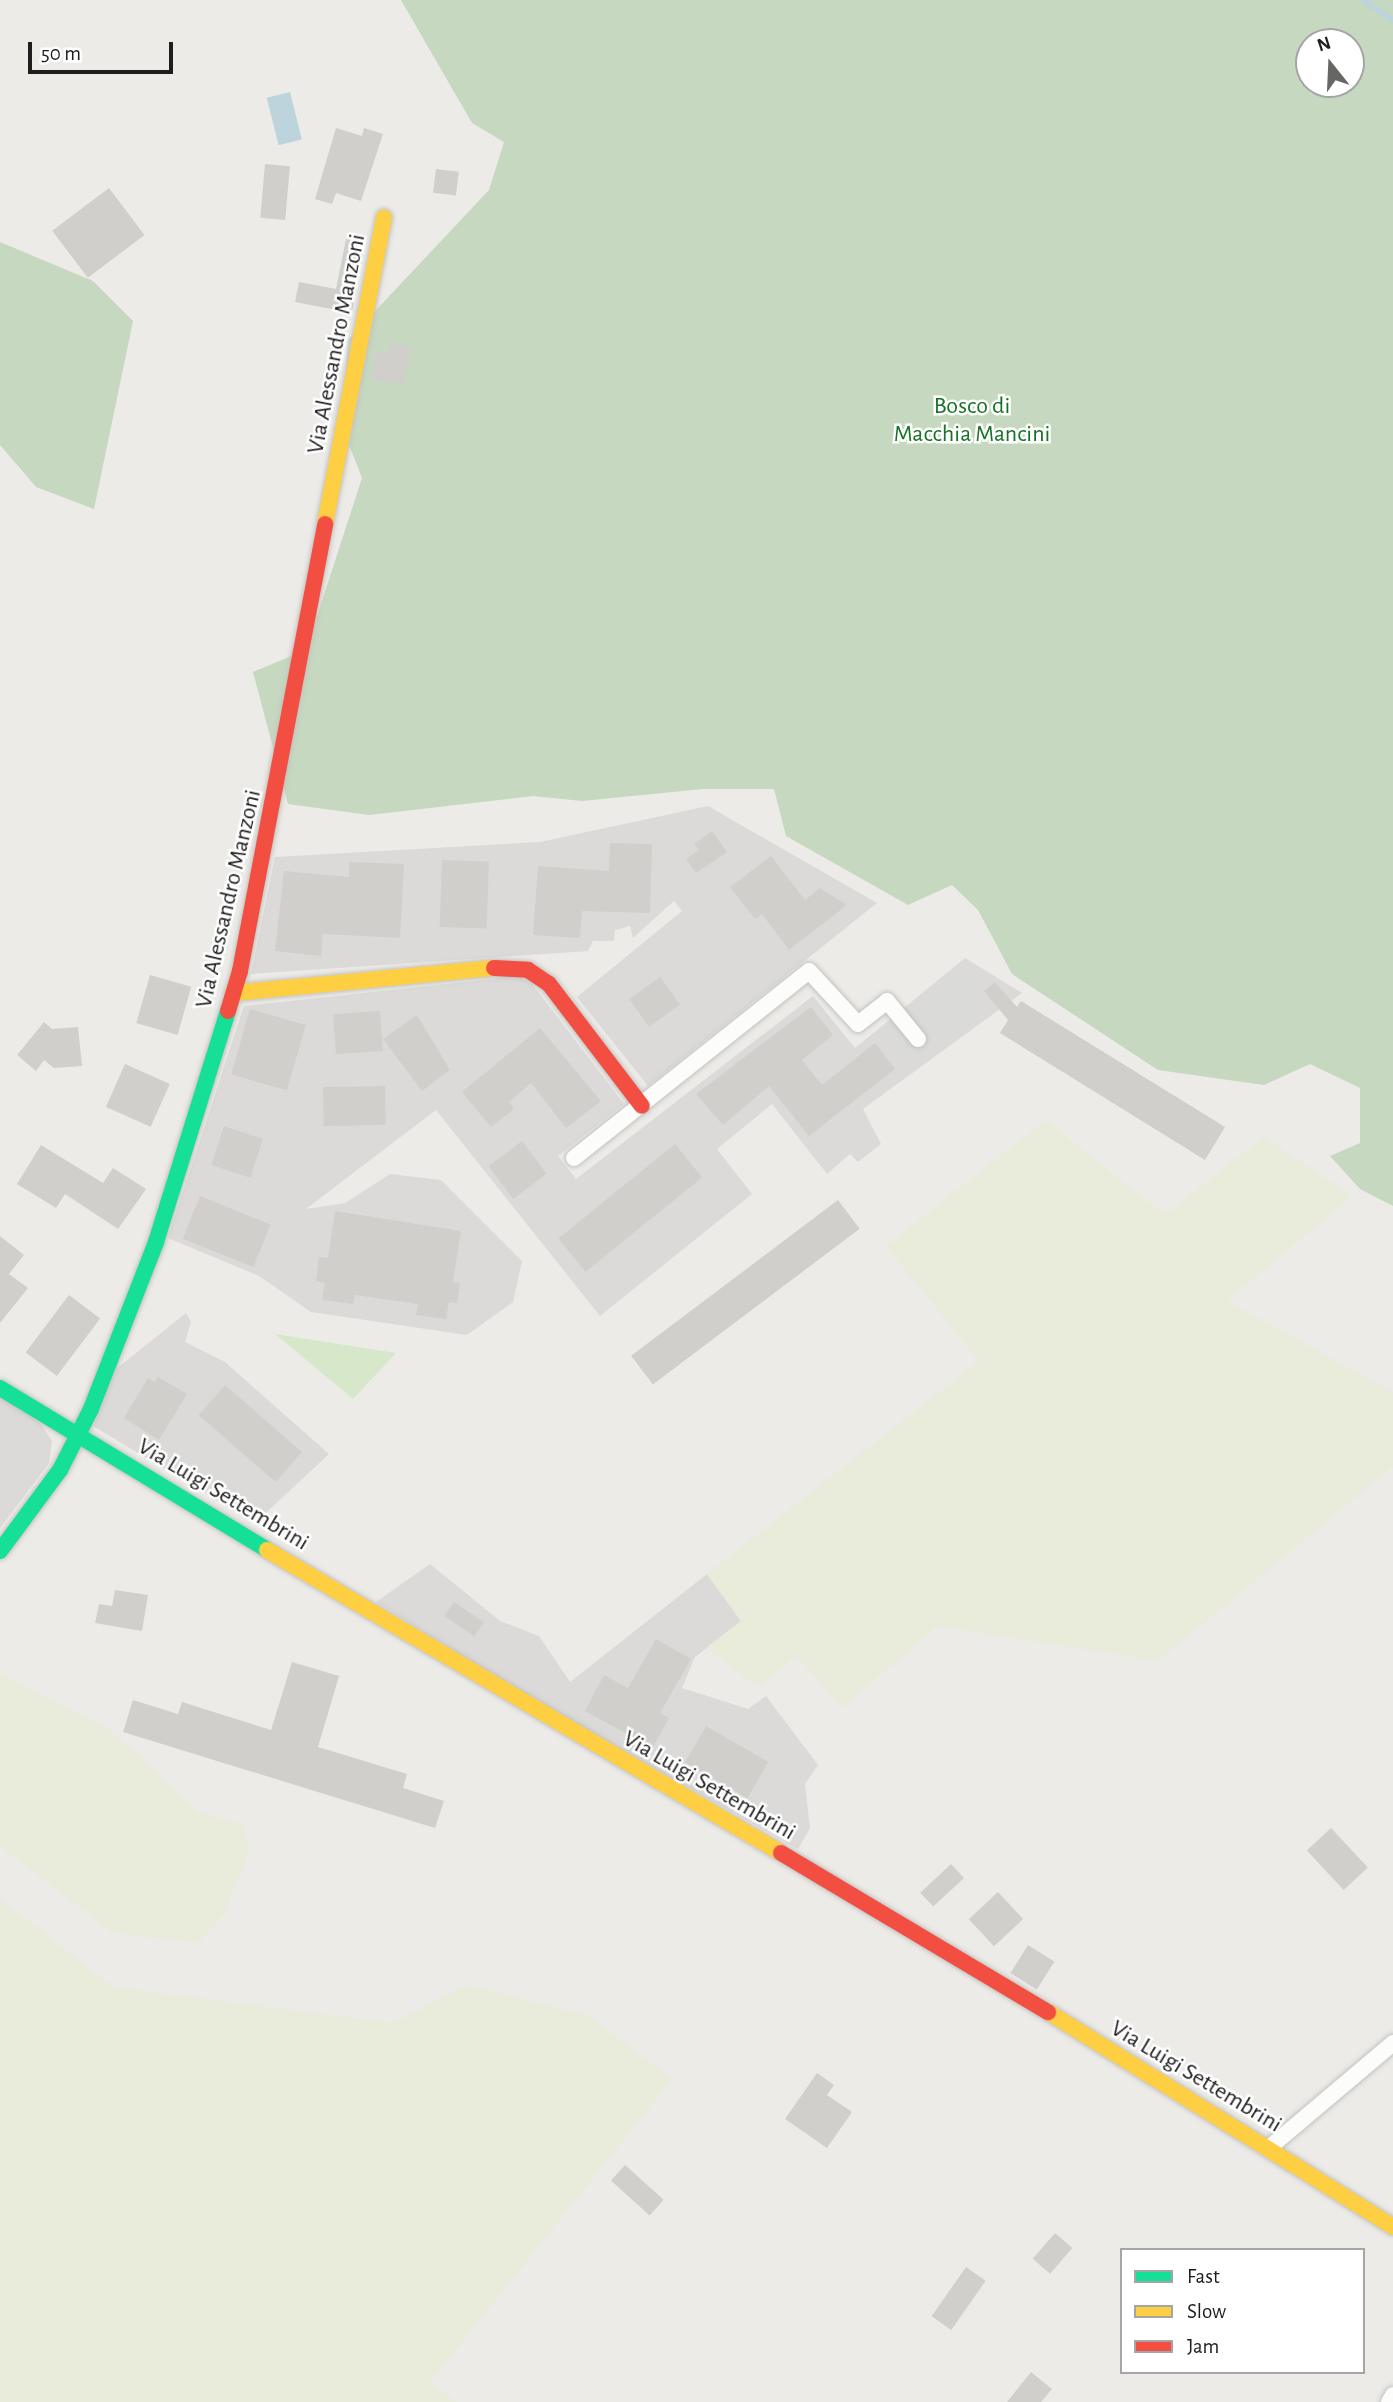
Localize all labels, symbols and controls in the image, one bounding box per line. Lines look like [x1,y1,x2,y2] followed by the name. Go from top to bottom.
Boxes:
[32,28,177,72] scale bar
[1295,28,1365,98] north arrow
[1315,33,1333,56] text: N
[41,43,81,64] text: 50 m
[302,232,372,456] street label: Via Alessandro Manzoni
[894,393,1050,449] park label: Bosco di Macchia Mancini
[190,787,268,1011] street label: Via Alessandro Manzoni
[132,1432,314,1558] street label: Via Luigi Settembrini
[617,1725,801,1847] street label: Via Luigi Settembrini
[1105,2014,1287,2140] street label: Via Luigi Settembrini
[1120,2248,1365,2374] legend
[1187,2266,1220,2287] text: Fast
[1187,2301,1226,2322] text: Slow
[1187,2336,1219,2357] text: Jam

